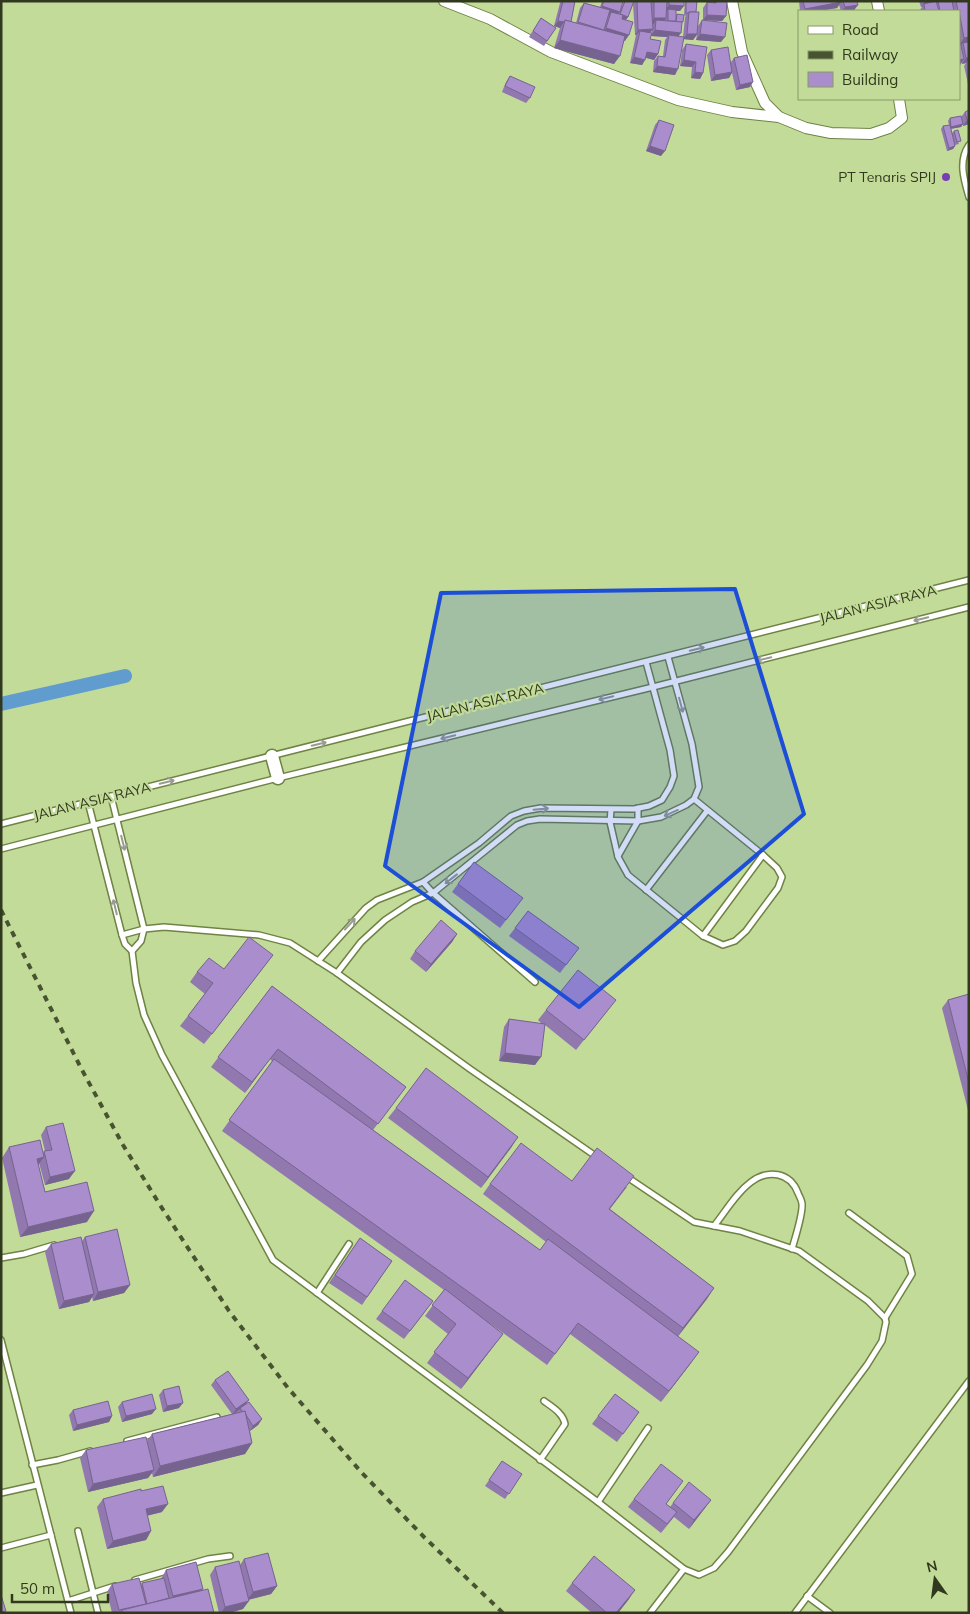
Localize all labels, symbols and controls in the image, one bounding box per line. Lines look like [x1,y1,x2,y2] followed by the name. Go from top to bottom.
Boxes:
[798,10,960,100] legend
[842,20,879,39] text: Road
[842,45,898,64] text: Railway
[842,70,898,89] text: Building
[838,168,936,186] place label: PT Tenaris SPIJ
[940,171,952,183] marker: PT Tenaris SPIJ
[818,581,939,627] street label: JALAN ASIA RAYA
[914,615,930,624] one-way arrow
[689,644,705,654] one-way arrow
[756,654,772,664] one-way arrow
[425,679,546,725] street label: JALAN ASIA RAYA
[599,694,615,703] one-way arrow
[677,697,687,713] one-way arrow
[441,733,457,742] one-way arrow
[310,739,326,748] one-way arrow
[159,777,175,786] one-way arrow
[32,778,153,824] street label: JALAN ASIA RAYA
[533,804,549,814] one-way arrow
[664,809,679,818] one-way arrow
[119,835,128,851] one-way arrow
[444,874,458,884] one-way arrow
[109,899,119,915] one-way arrow
[344,918,356,930] one-way arrow
[910,1554,960,1604] north arrow
[925,1556,939,1576] text: N
[12,1572,109,1604] scale bar
[20,1579,55,1598] text: 50 m

